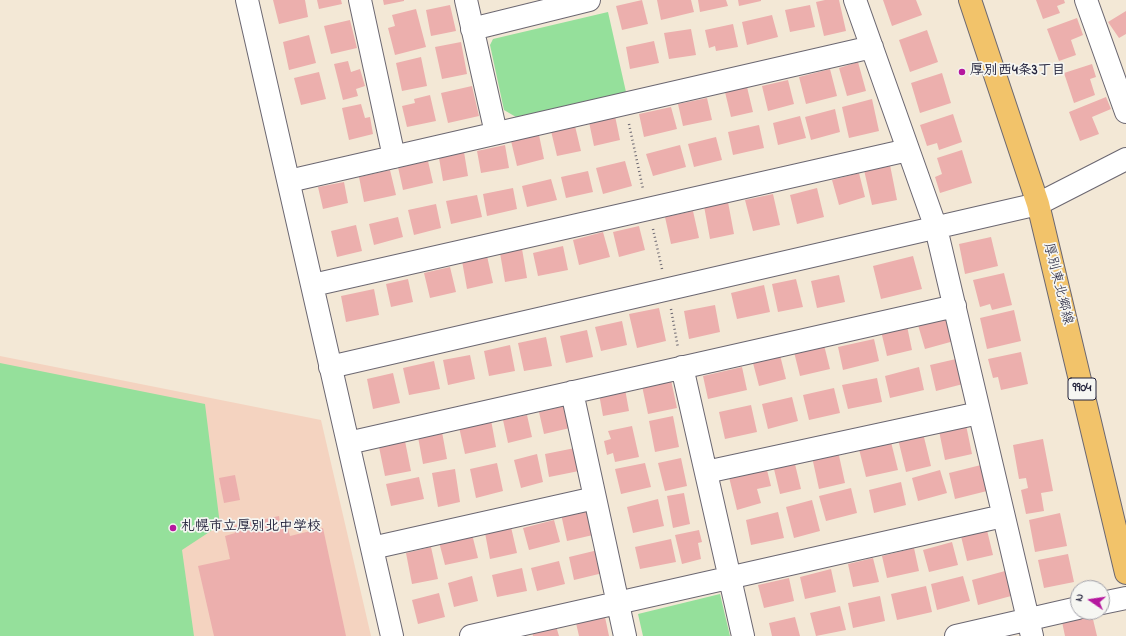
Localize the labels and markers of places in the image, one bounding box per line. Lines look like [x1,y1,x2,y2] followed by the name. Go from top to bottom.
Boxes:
[970,64,1066,80] place label: 厚別西4条3丁目
[957,67,967,77] marker: 厚別西4条3丁目
[181,520,321,536] place label: 札幌市立厚別北中学校
[168,523,178,533] marker: 札幌市立厚別北中学校

